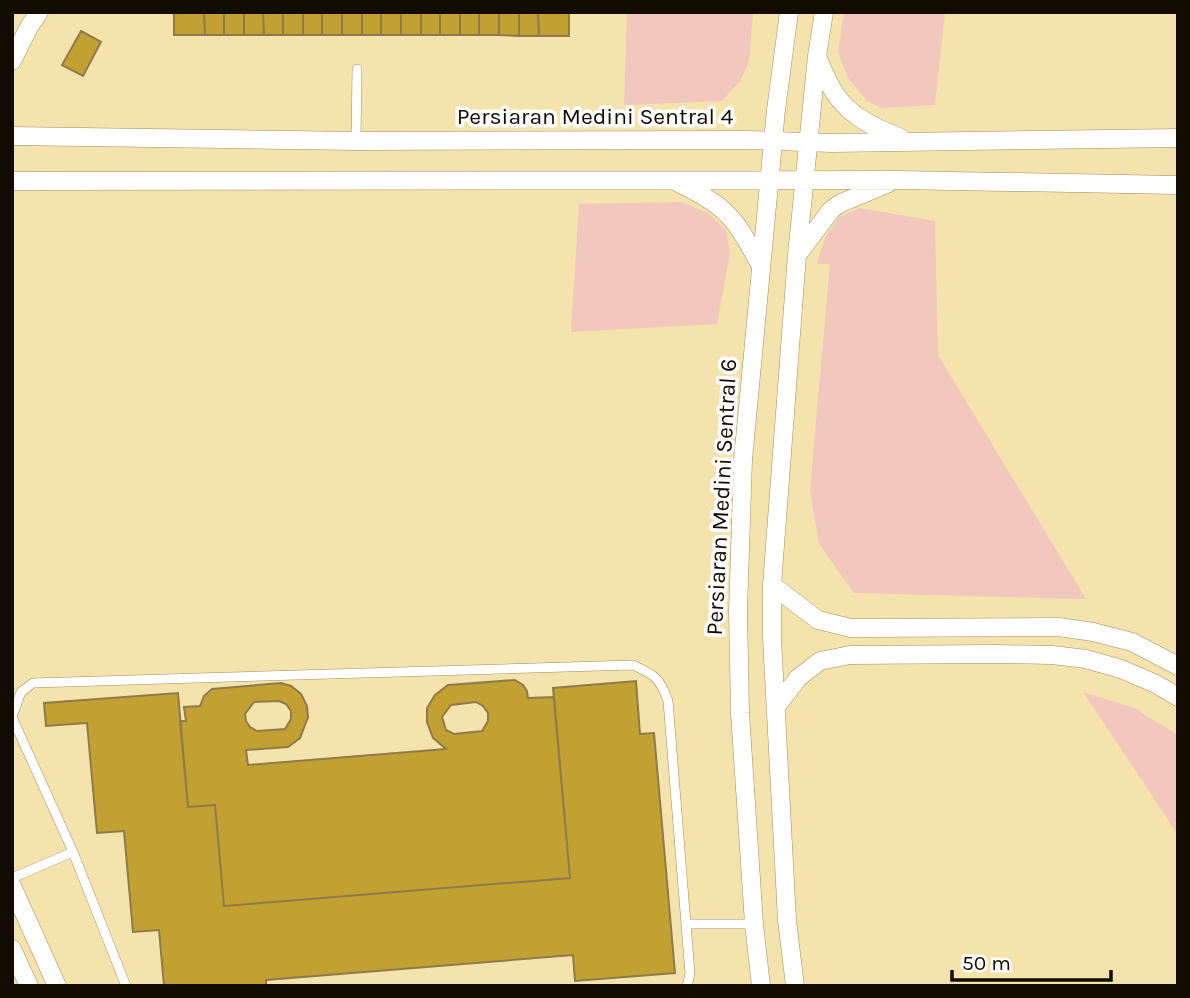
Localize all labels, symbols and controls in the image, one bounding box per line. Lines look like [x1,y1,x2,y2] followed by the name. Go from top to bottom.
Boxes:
[457,103,734,130] street label: Persiaran Medini Sentral 4
[701,358,742,636] street label: Persiaran Medini Sentral 6
[952,939,1111,983] scale bar
[962,951,1011,975] text: 50 m

